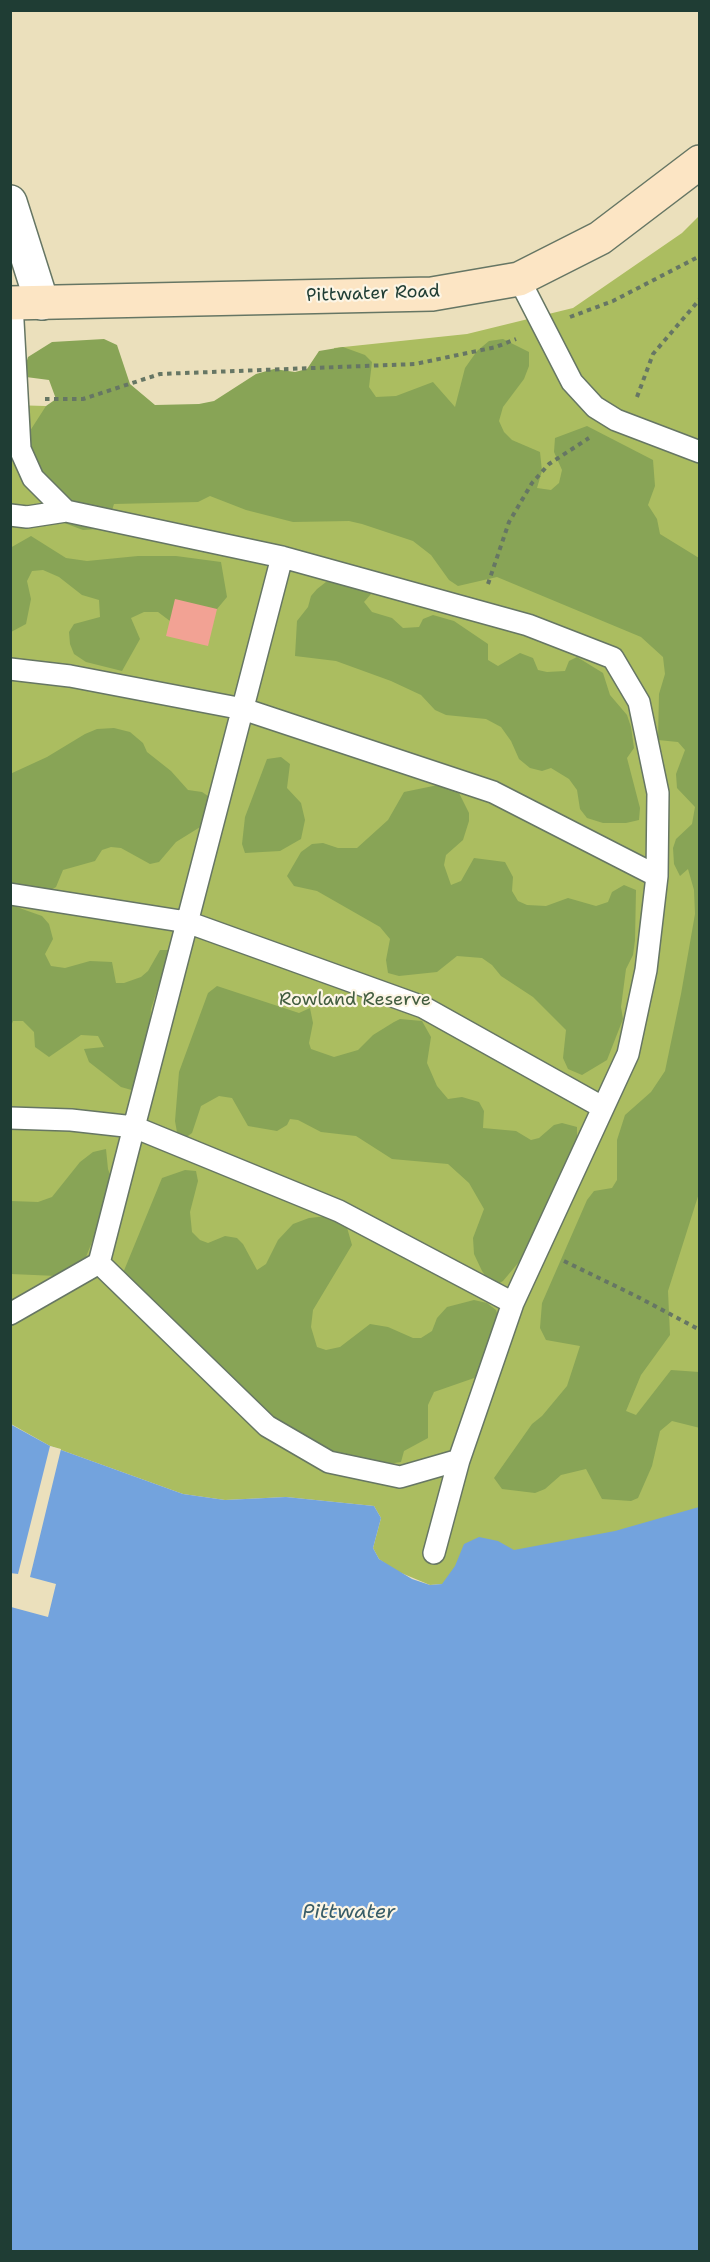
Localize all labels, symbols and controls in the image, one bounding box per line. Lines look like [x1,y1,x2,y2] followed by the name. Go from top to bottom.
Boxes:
[306,281,440,307] street label: Pittwater Road
[279,989,431,1011] park label: Rowland Reserve
[302,1901,396,1925] water label: Pittwater

